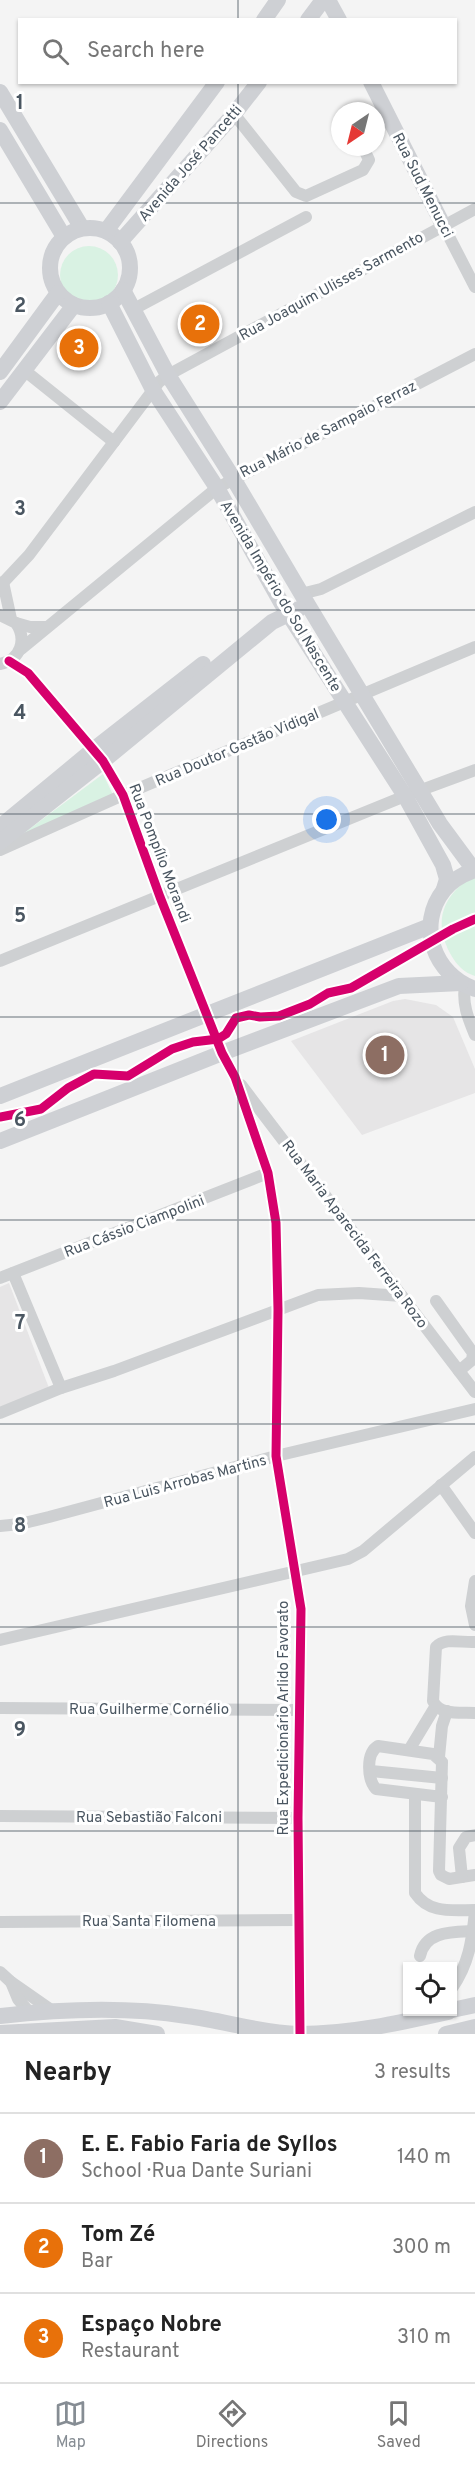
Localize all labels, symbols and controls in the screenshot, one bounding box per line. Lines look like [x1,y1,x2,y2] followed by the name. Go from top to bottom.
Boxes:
[18,18,457,84] search box
[39,35,72,68] icon: search
[87,38,205,65] text: Search here
[16,91,24,117] text: 1
[135,102,247,226] street label: Avenida José Pancetti
[331,102,385,156] north arrow
[387,130,456,241] street label: Rua Sud Menucci
[236,229,427,346] street label: Rua Joaquim Ulisses Sarmento
[14,294,26,320] text: 2
[180,302,220,346] pin: 2
[60,326,98,370] pin: 3
[237,377,420,483] street label: Rua Mário de Sampaio Ferraz
[14,497,26,523] text: 3
[215,498,345,696] street label: Avenida Império do Sol Nascente
[14,701,26,727] text: 4
[153,705,322,791] street label: Rua Doutor Gastão Vidigal
[123,781,194,926] street label: Rua Pompílio Morandi
[312,805,341,834] your location
[14,904,26,930] text: 5
[366,1032,404,1078] pin: 1
[14,1108,26,1134] text: 6
[277,1137,431,1333] street label: Rua Maria Aparecida Ferreira Rozo
[62,1192,207,1263] street label: Rua Cássio Ciampolini
[15,1311,25,1337] text: 7
[102,1452,269,1513] street label: Rua Luis Arrobas Martins
[14,1514,26,1540] text: 8
[275,1601,294,1835] street label: Rua Expedicionário Arlido Favorato
[69,1701,229,1720] street label: Rua Guilherme Cornélio
[14,1718,26,1744] text: 9
[76,1809,222,1828] street label: Rua Sebastião Falconi
[82,1913,216,1932] street label: Rua Santa Filomena
[403,1962,457,2016] map controls
[403,1962,457,2016] button: locate
[24,2057,112,2090] text: Nearby
[374,2060,451,2086] text: 3 results
[81,2132,338,2159] text: E. E. Fabio Faria de Syllos
[40,2145,48,2171] text: 1
[397,2145,451,2171] text: 140 m
[81,2159,312,2185] text: School · Rua Dante Suriani
[81,2222,155,2249] text: Tom Zé
[37,2235,50,2261] text: 2
[392,2235,451,2261] text: 300 m
[81,2249,113,2275] text: Bar
[81,2312,222,2339] text: Espaço Nobre
[38,2325,50,2351] text: 3
[397,2325,451,2351] text: 310 m
[81,2339,180,2365] text: Restaurant
[54,2397,87,2453] tab: Map
[196,2397,268,2453] tab: Directions
[377,2397,421,2453] tab: Saved

